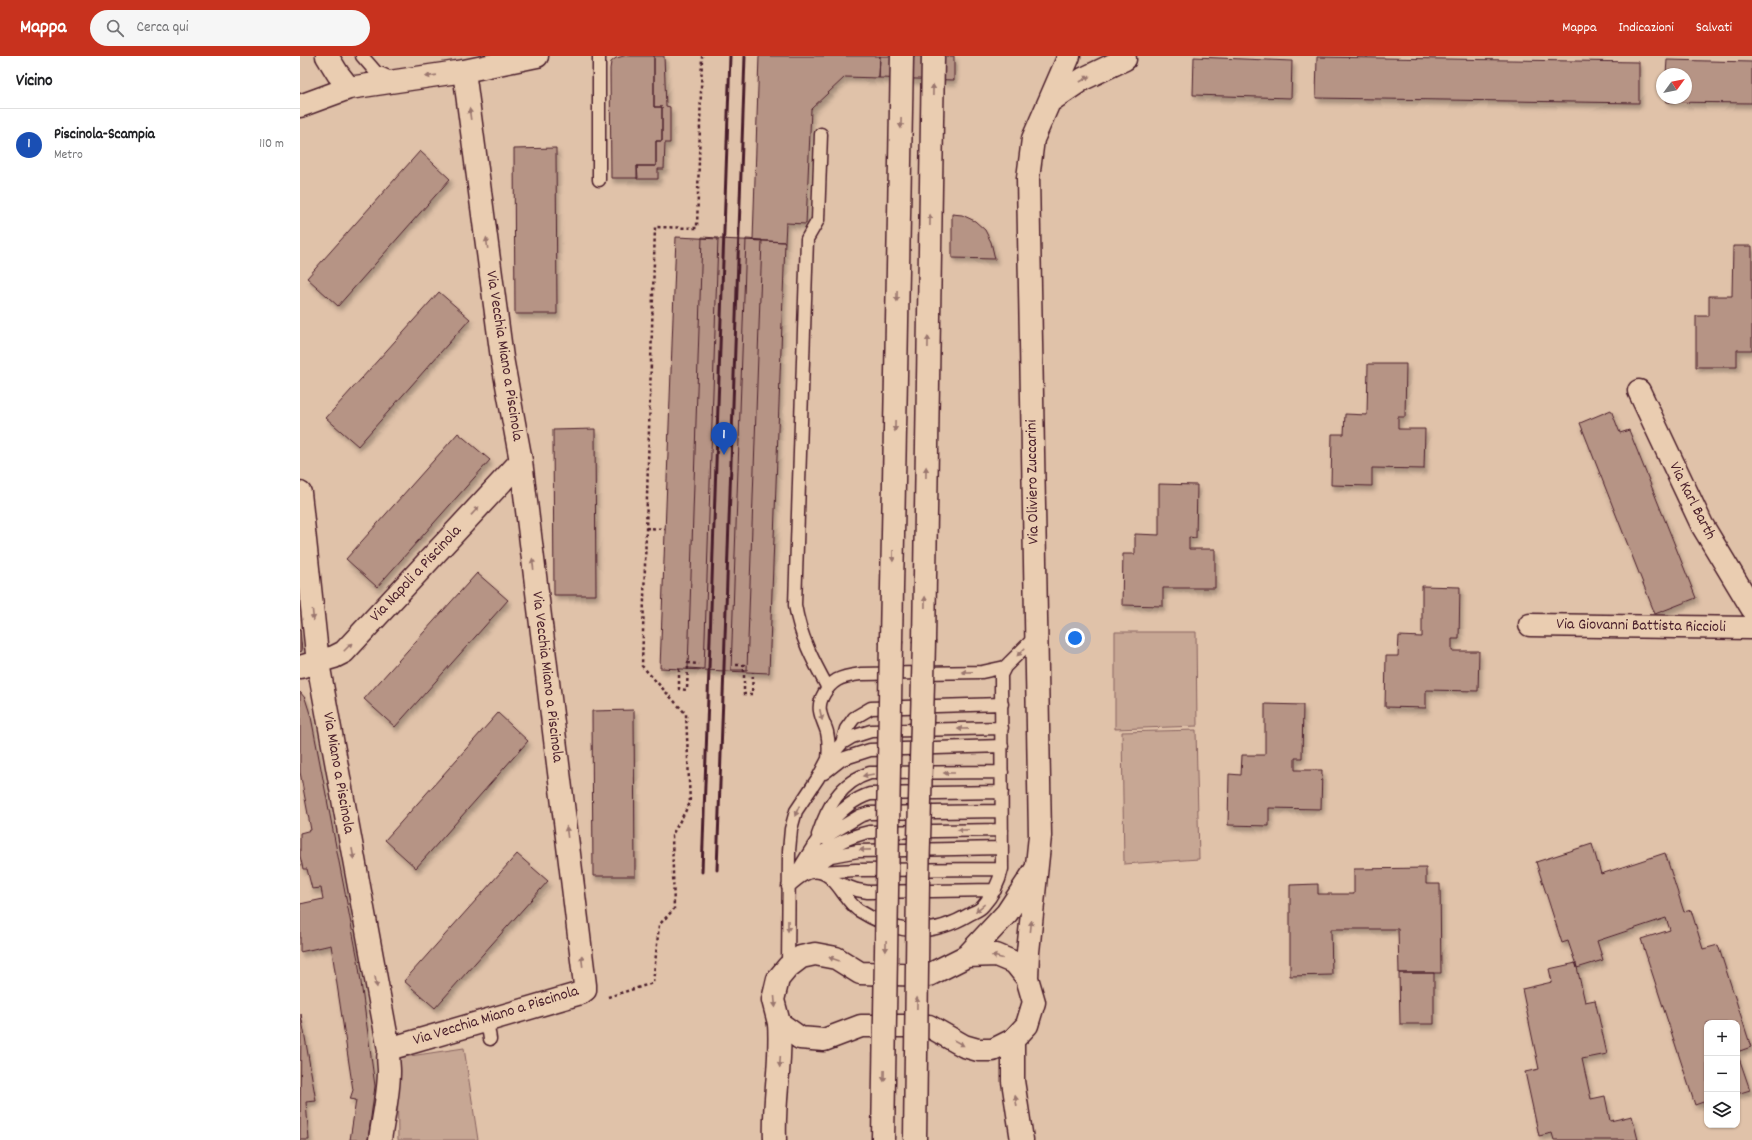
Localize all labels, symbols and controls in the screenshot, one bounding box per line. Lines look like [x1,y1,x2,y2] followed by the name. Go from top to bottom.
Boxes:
[90,10,370,46] search box
[20,15,66,42] text: Mappa
[104,17,126,39] icon: search
[136,17,188,39] text: Cerca qui
[1562,18,1597,38] text: Mappa
[1619,18,1674,38] text: Indicazioni
[1696,18,1732,38] text: Salvati
[1656,68,1692,104] north arrow
[16,70,53,94] text: Vicino
[425,73,437,79] one-way arrow
[1079,75,1091,82] one-way arrow
[930,83,936,96] one-way arrow
[467,108,473,120] one-way arrow
[898,117,904,130] one-way arrow
[54,124,155,146] text: Piscinola-Scampia
[28,135,30,154] text: 1
[259,135,284,154] text: 110 m
[54,146,83,165] text: Metro
[927,213,933,226] one-way arrow
[484,237,490,249] one-way arrow
[479,269,529,443] street label: Via Vecchia Miano a Piscinola
[894,290,900,303] one-way arrow
[925,335,931,348] one-way arrow
[1020,419,1046,544] street label: Via Oliviero Zuccarini
[892,420,898,433] one-way arrow
[711,422,737,455] pin: 1
[1663,458,1721,544] street label: Via Karl Barth
[923,465,929,478] one-way arrow
[470,506,479,516] one-way arrow
[365,520,467,628] street label: Via Napoli a Piscinola
[890,550,896,563] one-way arrow
[530,558,537,570] one-way arrow
[525,590,569,764] street label: Via Vecchia Miano a Piscinola
[921,596,928,608] one-way arrow
[310,609,316,621] one-way arrow
[1556,613,1726,639] street label: Via Giovanni Battista Riccioli
[1065,628,1085,648] your location
[343,642,353,652] one-way arrow
[1016,647,1026,657] one-way arrow
[961,669,973,676] one-way arrow
[819,709,825,721] one-way arrow
[316,710,360,836] street label: Via Miano a Piscinola
[956,726,969,732] one-way arrow
[942,770,955,776] one-way arrow
[862,772,874,778] one-way arrow
[794,805,800,816] one-way arrow
[563,826,570,838] one-way arrow
[956,827,969,833] one-way arrow
[859,847,871,854] one-way arrow
[350,848,356,860] one-way arrow
[974,903,985,912] one-way arrow
[785,920,791,933] one-way arrow
[1028,920,1034,932] one-way arrow
[883,940,889,953] one-way arrow
[991,953,1003,959] one-way arrow
[579,955,586,967] one-way arrow
[827,955,839,961] one-way arrow
[373,976,379,988] one-way arrow
[410,980,582,1052] street label: Via Vecchia Miano a Piscinola
[771,996,778,1008] one-way arrow
[914,996,920,1009] one-way arrow
[1704,1020,1740,1128] map controls
[1704,1020,1740,1056] button: +
[953,1040,965,1046] one-way arrow
[777,1056,783,1069] one-way arrow
[1704,1056,1740,1092] button: −
[881,1070,887,1083] one-way arrow
[1704,1092,1740,1128] button: layers
[1013,1095,1019,1107] one-way arrow

